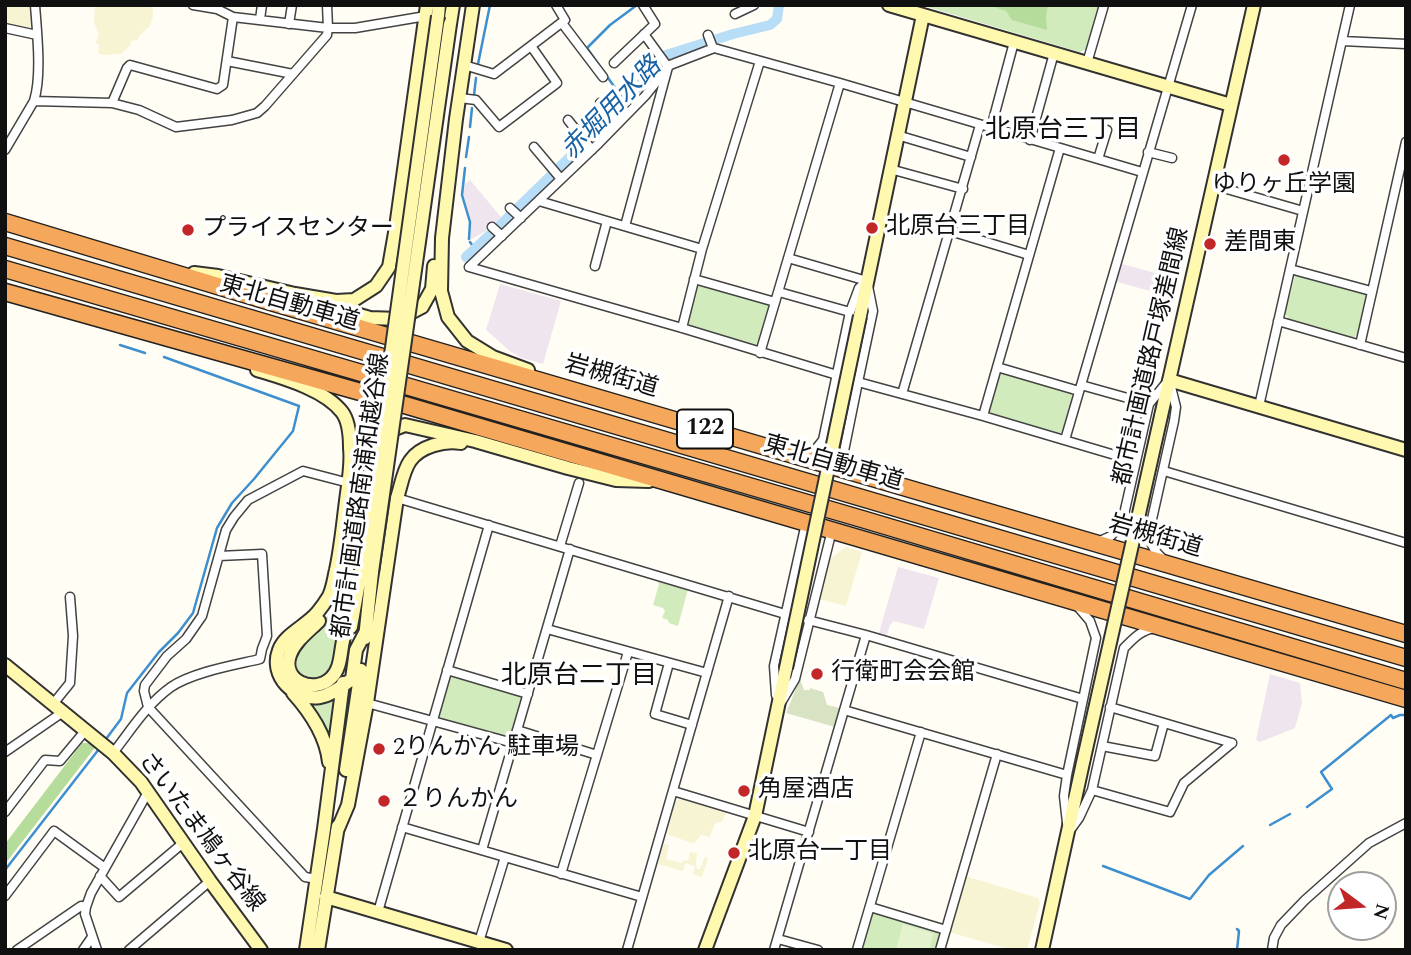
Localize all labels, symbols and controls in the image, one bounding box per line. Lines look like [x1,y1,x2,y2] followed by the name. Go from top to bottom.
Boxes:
[557,52,669,168] water label: 赤堀用水路
[985,116,1141,148] district label: 北原台三丁目
[1276,152,1292,168] marker: ゆりヶ丘学園
[1212,172,1356,200] place label: ゆりヶ丘学園
[886,214,1030,242] place label: 北原台三丁目
[202,216,394,244] place label: プライスセンター
[864,220,880,236] marker: 北原台三丁目
[180,222,196,238] marker: プライスセンター
[1109,225,1197,489] street label: 都市計画道路戸塚差間線
[1224,230,1296,258] place label: 差間東
[1202,236,1218,252] marker: 差間東
[216,271,362,339] street label: 東北自動車道
[329,351,397,641] street label: 都市計画道路南浦和越谷線
[561,351,661,405] street label: 岩槻街道
[677,410,733,448] road number: 122
[760,431,906,499] street label: 東北自動車道
[1105,511,1205,565] street label: 岩槻街道
[831,660,975,688] place label: 行衛町会会館
[501,662,657,694] district label: 北原台二丁目
[809,666,825,682] marker: 行衛町会会館
[393,735,579,763] place label: 2りんかん 駐車場
[371,741,387,757] marker: 2りんかん 駐車場
[131,748,269,918] street label: さいたま鳩ヶ谷線
[758,777,854,805] place label: 角屋酒店
[736,783,752,799] marker: 角屋酒店
[398,787,518,815] place label: ２りんかん
[376,793,392,809] marker: ２りんかん
[748,839,892,867] place label: 北原台一丁目
[726,845,742,861] marker: 北原台一丁目
[1327,871,1397,941] north arrow
[1365,900,1397,923] text: N

